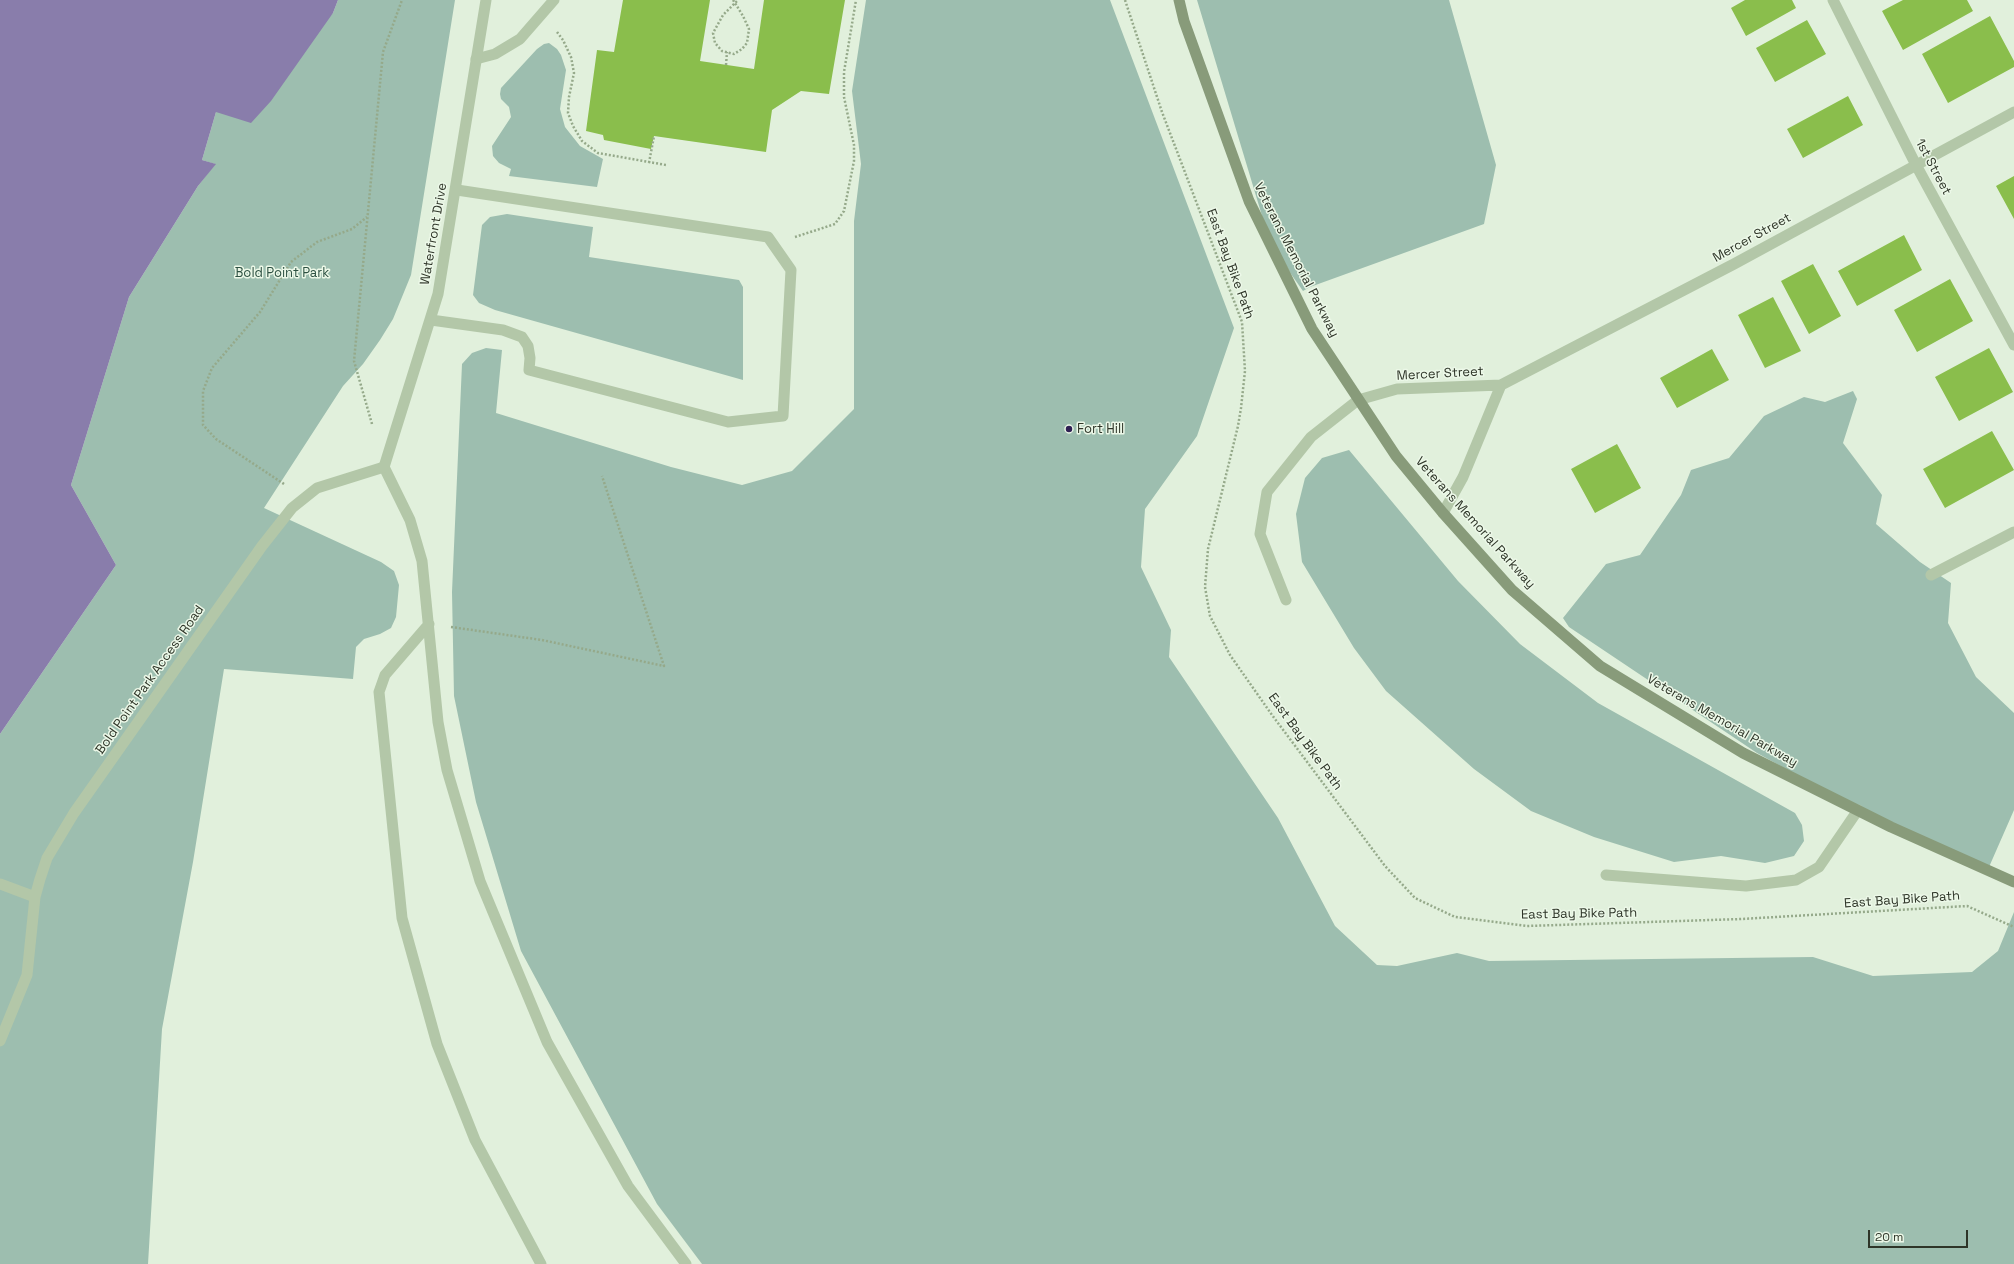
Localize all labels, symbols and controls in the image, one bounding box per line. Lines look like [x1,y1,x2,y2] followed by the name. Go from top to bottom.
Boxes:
[1912,136,1954,198] street label: 1st Street
[1250,180,1342,340] street label: Veterans Memorial Parkway
[417,182,451,286] street label: Waterfront Drive
[1203,207,1257,321] street label: East Bay Bike Path
[1710,210,1794,266] street label: Mercer Street
[235,265,329,281] park label: Bold Point Park
[1396,364,1484,384] street label: Mercer Street
[1077,421,1124,437] place label: Fort Hill
[1064,424,1074,434] marker: Fort Hill
[1412,454,1538,592] street label: Veterans Memorial Parkway
[93,603,207,757] street label: Bold Point Park Access Road
[1644,671,1800,771] street label: Veterans Memorial Parkway
[1265,690,1345,794] street label: East Bay Bike Path
[1844,888,1960,912] street label: East Bay Bike Path
[1521,905,1637,923] street label: East Bay Bike Path
[1870,1222,1970,1248] scale bar
[1875,1229,1903,1245] text: 20 m

